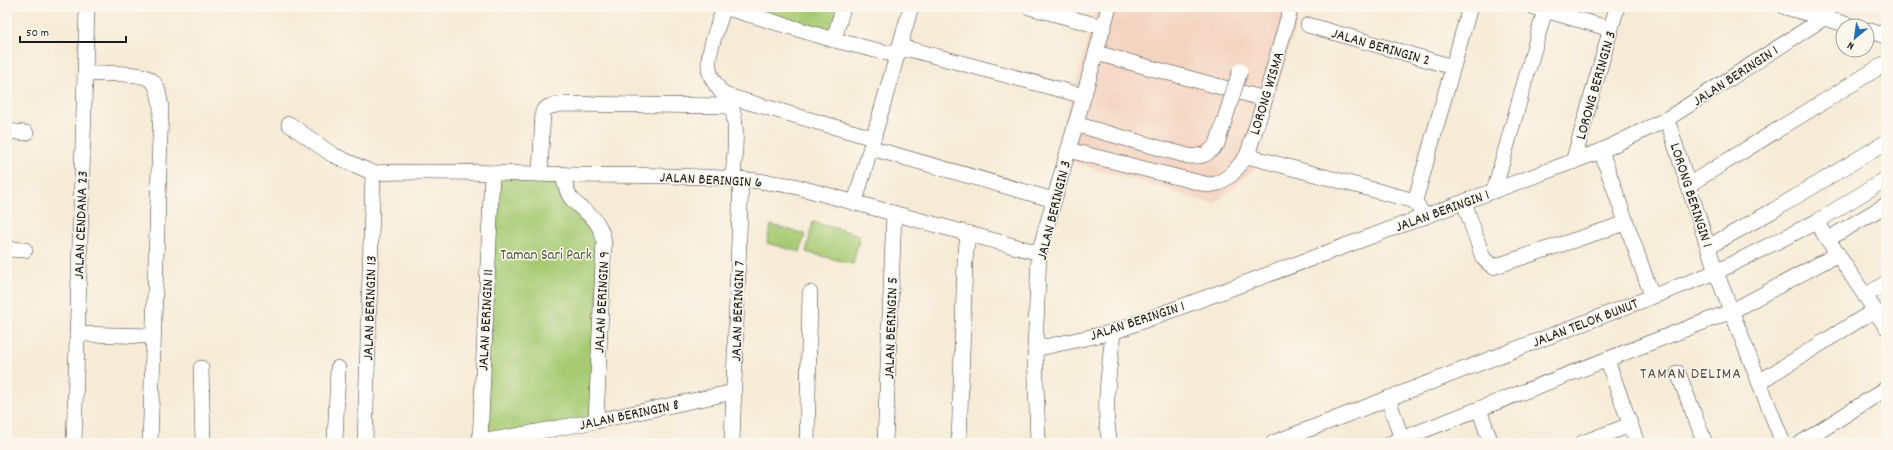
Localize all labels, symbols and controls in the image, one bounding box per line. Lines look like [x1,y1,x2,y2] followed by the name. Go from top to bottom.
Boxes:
[20,18,126,44] scale bar
[1835,18,1875,58] north arrow
[1329,23,1432,73] street label: JALAN BERINGIN 2
[26,25,49,42] text: 50 m
[1571,29,1623,142] street label: LORONG BERINGIN 3
[1844,36,1857,53] text: N
[1689,41,1783,113] street label: JALAN BERINGIN 1
[1245,49,1291,138] street label: LORONG WISMA
[1663,141,1717,251] street label: LORONG BERINGIN 1
[1032,158,1078,263] street label: JALAN BERINGIN 3
[659,167,763,195] street label: JALAN BERINGIN 6
[69,170,95,280] street label: JALAN CENDANA 23
[1393,185,1493,239] street label: JALAN BERINGIN 1
[500,245,592,267] park label: Taman Sari Park
[589,251,617,354] street label: JALAN BERINGIN 9
[358,255,384,361] street label: JALAN BERINGIN 13
[726,260,752,362] street label: JALAN BERINGIN 7
[473,269,501,371] street label: JALAN BERINGIN 11
[879,277,905,379] street label: JALAN BERINGIN 5
[1530,294,1642,354] street label: JALAN TELOK BUNUT
[1087,296,1188,348] street label: JALAN BERINGIN 1
[1640,363,1742,386] district label: TAMAN DELIMA
[578,395,681,437] street label: JALAN BERINGIN 8

